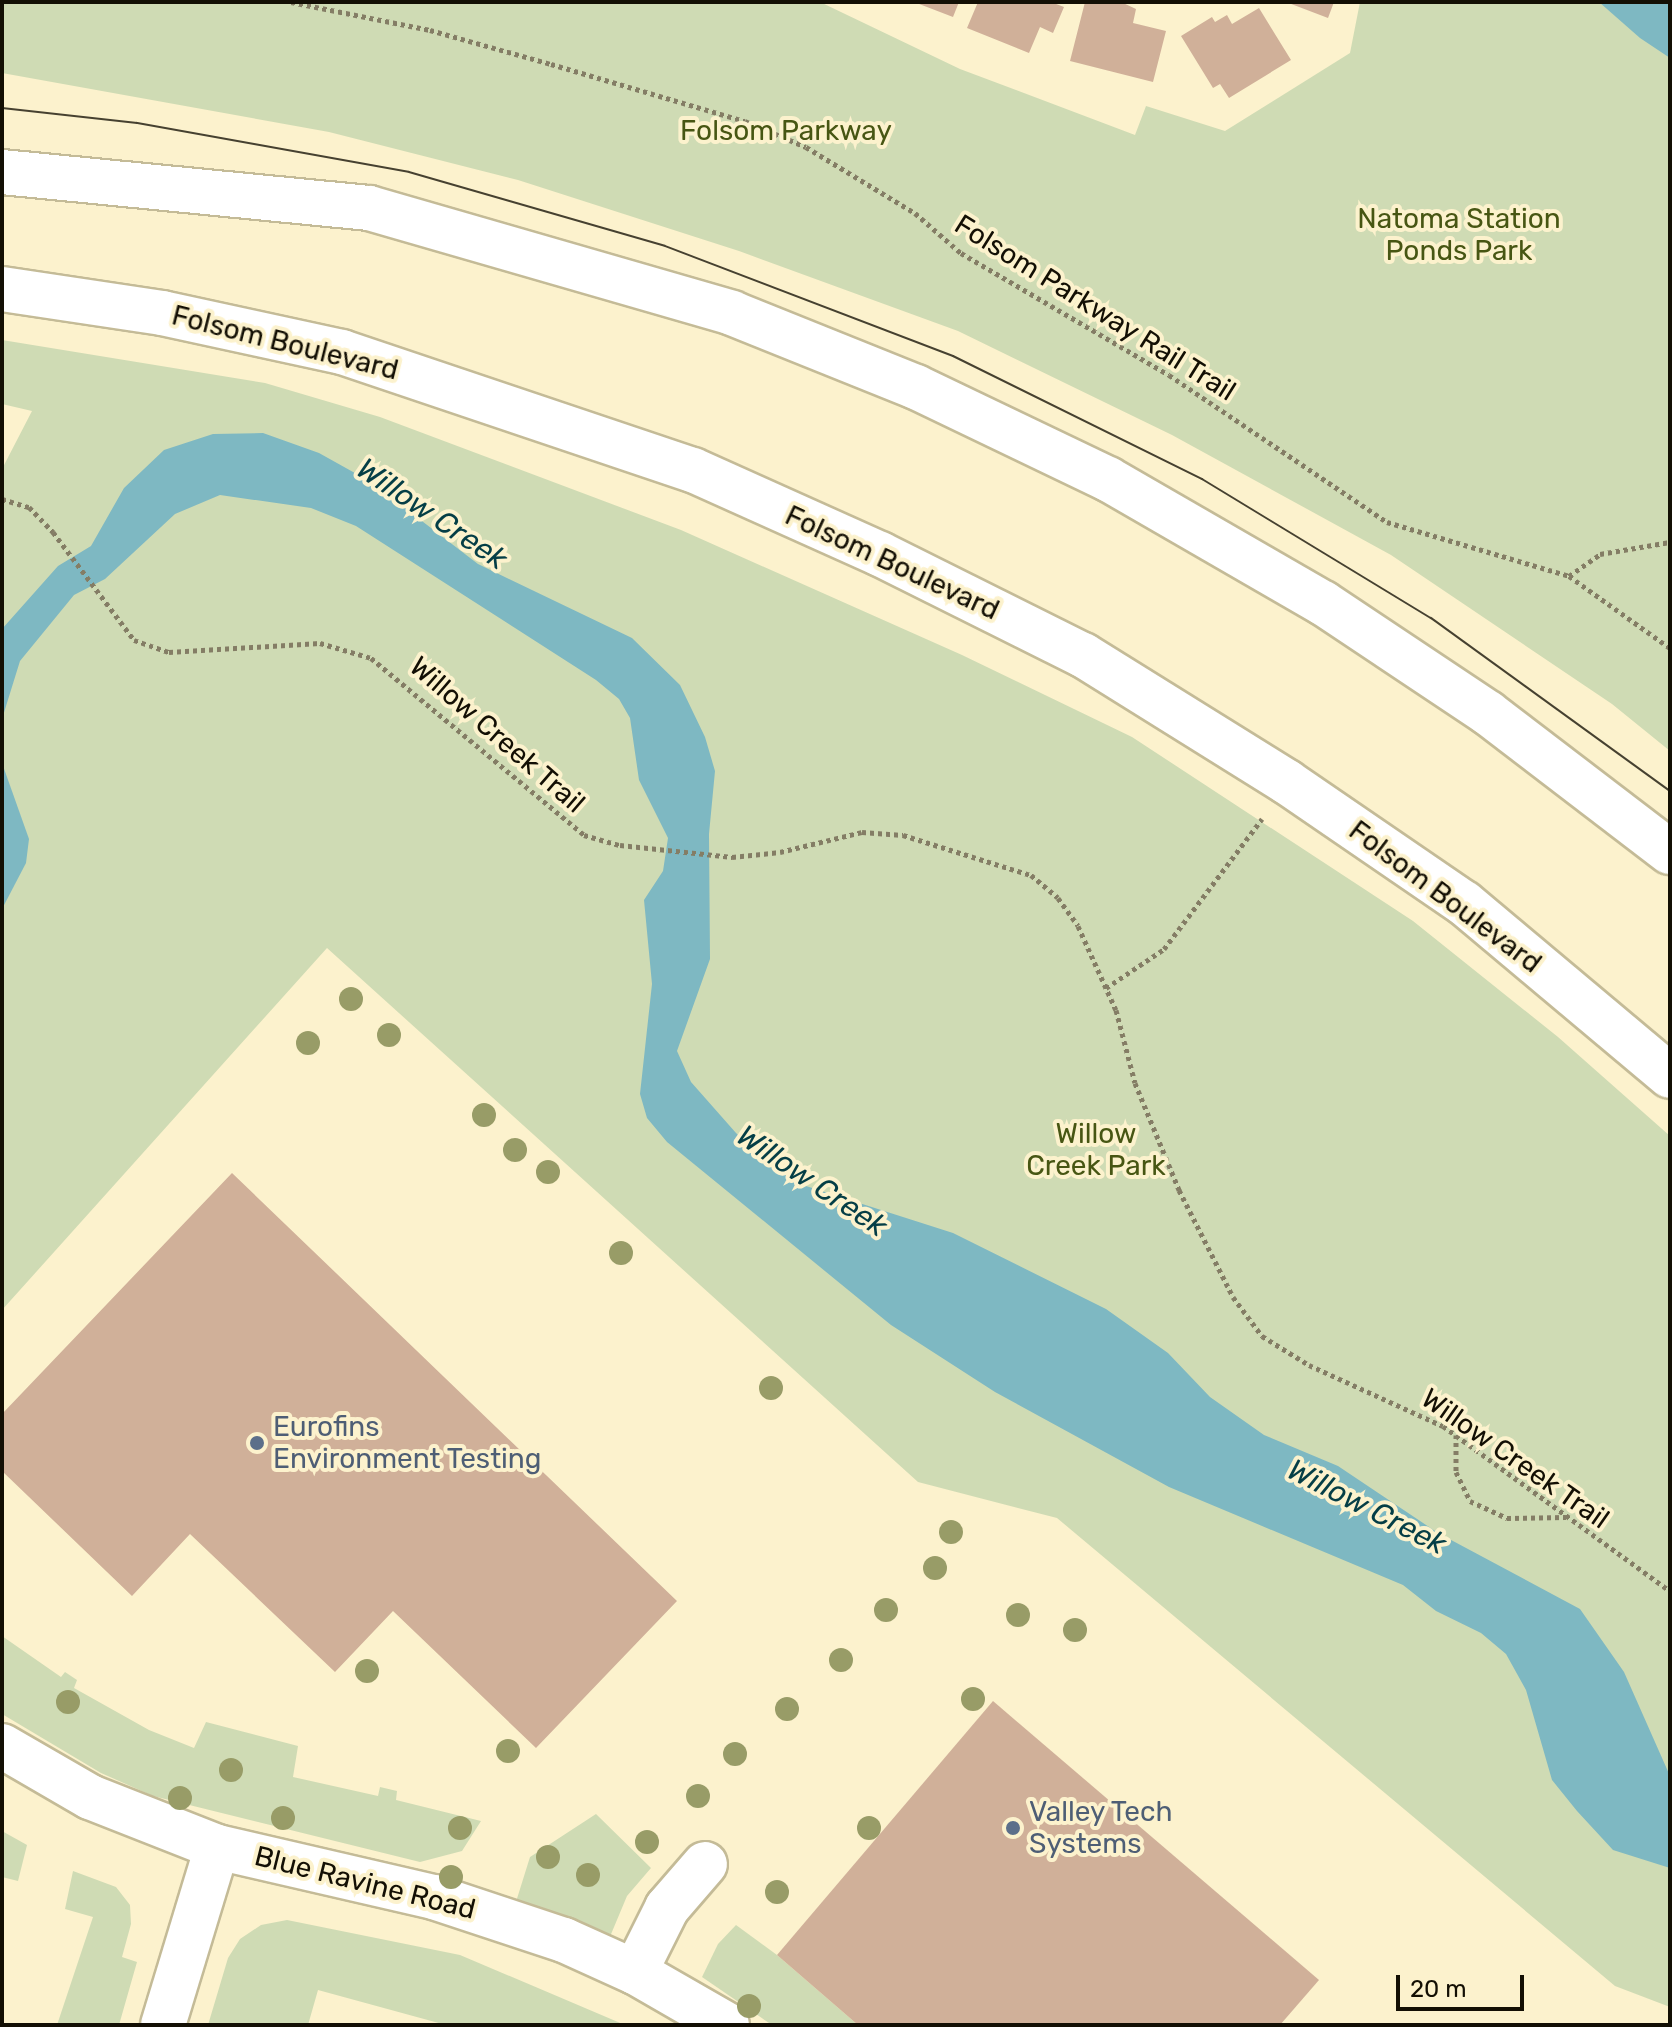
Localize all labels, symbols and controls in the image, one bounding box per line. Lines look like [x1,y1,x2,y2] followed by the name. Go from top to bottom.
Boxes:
[680,114,892,148] park label: Folsom Parkway
[1357,202,1561,268] park label: Natoma Station Ponds Park
[948,207,1242,409] street label: Folsom Parkway Rail Trail
[168,299,402,387] street label: Folsom Boulevard
[350,450,514,578] water label: Willow Creek
[780,499,1004,627] street label: Folsom Boulevard
[402,649,592,821] street label: Willow Creek Trail
[1342,814,1548,980] street label: Folsom Boulevard
[730,1117,894,1245] water label: Willow Creek
[1026,1117,1166,1183] park label: Willow Creek Park
[1414,1381,1616,1537] street label: Willow Creek Trail
[273,1410,542,1476] place label: Eurofins Environment Testing
[248,1434,266,1452] marker: Eurofins Environment Testing
[1281,1451,1453,1563] water label: Willow Creek
[1029,1795,1174,1861] place label: Valley Tech Systems
[1004,1819,1022,1837] marker: Valley Tech Systems
[251,1839,479,1927] street label: Blue Ravine Road
[1400,1959,1528,2009] scale bar
[1410,1975,1467,2003] text: 20 m

